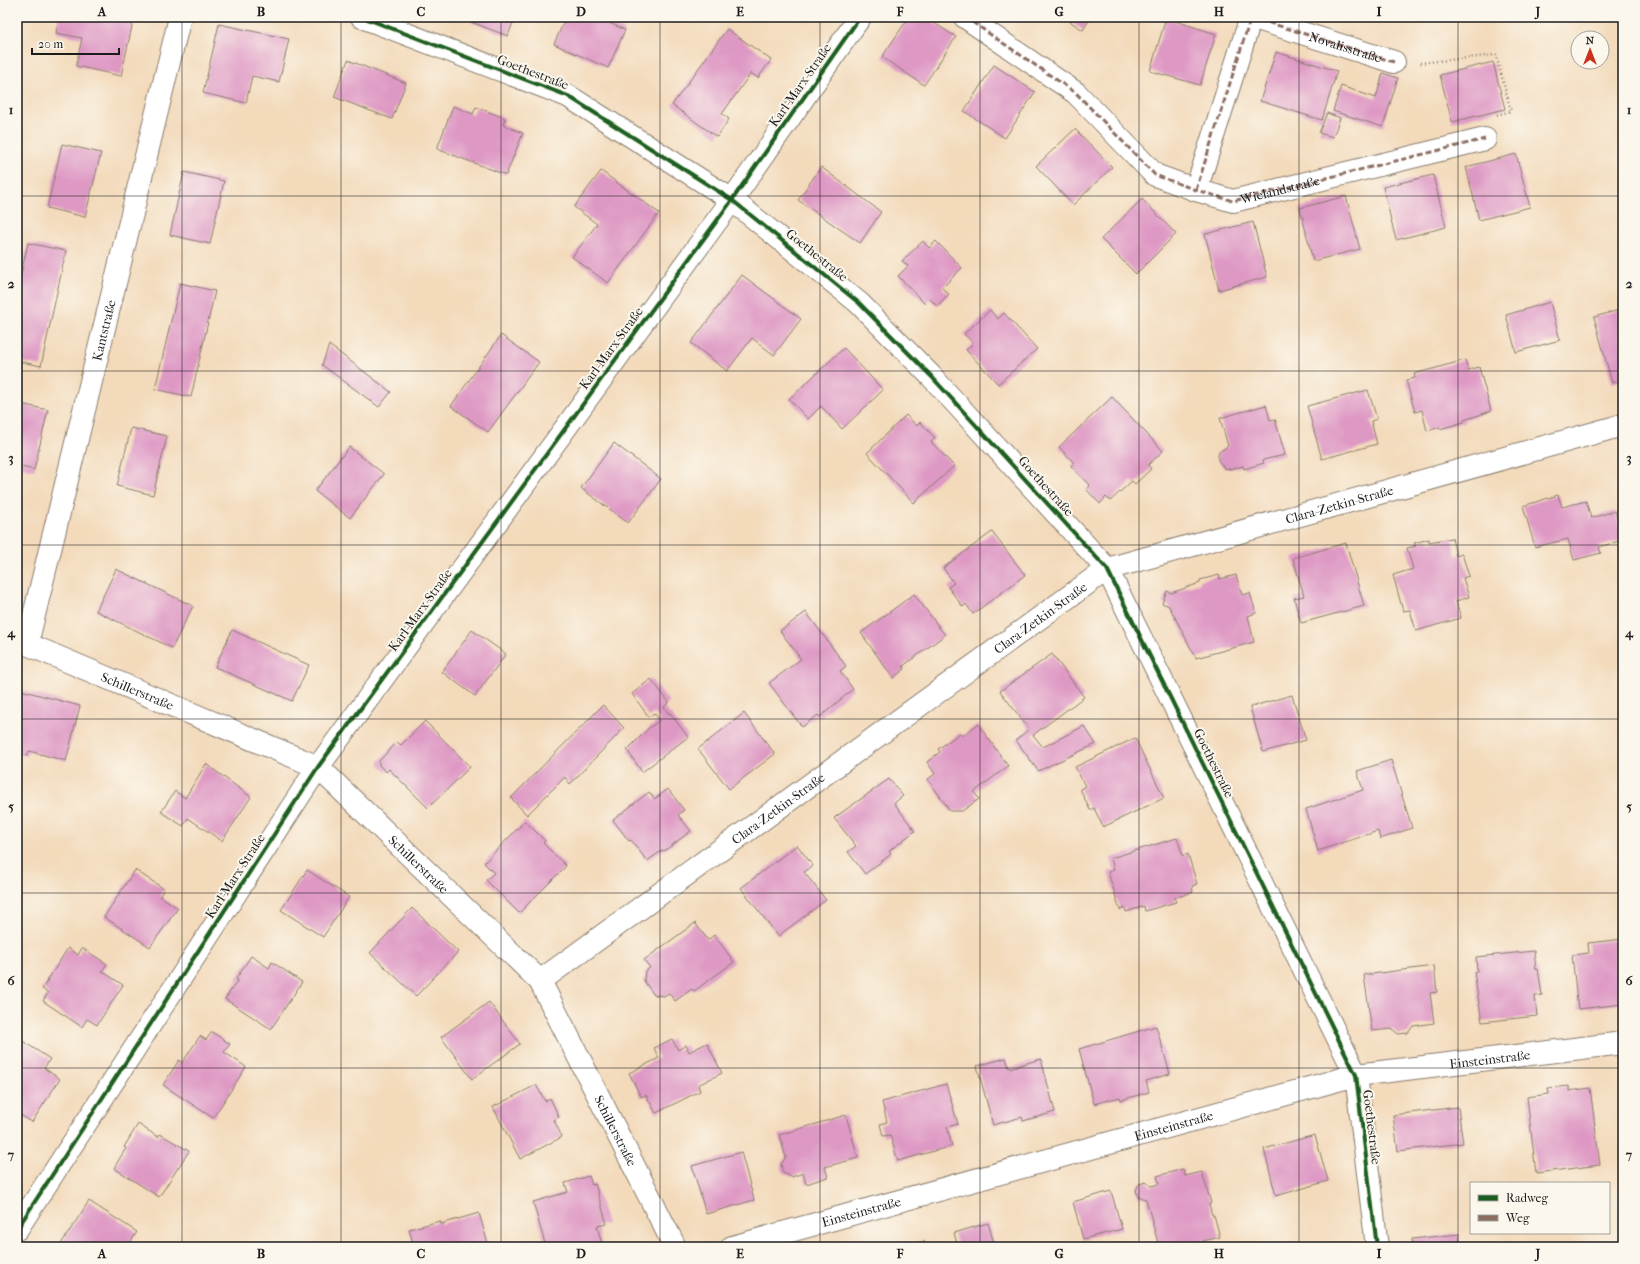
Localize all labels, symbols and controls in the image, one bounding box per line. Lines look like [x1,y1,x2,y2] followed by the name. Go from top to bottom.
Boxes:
[97,4,107,19] text: A
[257,4,266,19] text: B
[417,4,426,19] text: C
[576,4,586,19] text: D
[736,4,744,19] text: E
[896,4,904,19] text: F
[1054,4,1064,19] text: G
[1214,4,1225,19] text: H
[1376,4,1382,19] text: I
[1534,4,1541,20] text: J
[1307,28,1384,65] street label: Novalisstraße
[32,30,119,56] scale bar
[1570,30,1610,70] north arrow
[1586,34,1595,47] text: N
[38,37,63,51] text: 20 m
[766,40,835,129] street label: Karl-Marx-Straße
[495,52,571,93] street label: Goethestraße
[9,102,14,117] text: 1
[1627,102,1632,117] text: 1
[1238,172,1322,207] street label: Wielandstraße
[783,226,851,285] street label: Goethestraße
[8,276,15,291] text: 2
[1626,276,1633,291] text: 2
[89,298,118,362] street label: Kantstraße
[576,303,646,392] street label: Karl-Marx-Straße
[8,450,14,466] text: 3
[1626,450,1632,466] text: 3
[1015,453,1077,519] street label: Goethestraße
[1284,482,1395,526] street label: Clara-Zetkin-Straße
[385,565,455,654] street label: Karl-Marx-Straße
[991,579,1090,656] street label: Clara-Zetkin-Straße
[6,625,16,641] text: 4
[1624,625,1634,641] text: 4
[99,669,176,713] street label: Schillerstraße
[1191,726,1237,801] street label: Goethestraße
[728,769,828,847] street label: Clara-Zetkin-Straße
[8,799,14,814] text: 5
[1626,799,1632,814] text: 5
[202,830,268,921] street label: Karl-Marx-Straße
[386,832,452,897] street label: Schillerstraße
[7,973,15,988] text: 6
[1625,973,1633,988] text: 6
[1449,1047,1532,1071] street label: Einsteinstraße
[1360,1089,1384,1166] street label: Goethestraße
[592,1093,640,1169] street label: Schillerstraße
[1132,1107,1215,1143] street label: Einsteinstraße
[7,1147,15,1162] text: 7
[1625,1147,1633,1162] text: 7
[1470,1182,1610,1234] legend
[1506,1191,1549,1205] text: Radweg
[820,1193,903,1229] street label: Einsteinstraße
[1505,1211,1530,1225] text: Weg
[97,1246,107,1261] text: A
[257,1246,266,1261] text: B
[417,1246,426,1261] text: C
[576,1246,586,1261] text: D
[736,1246,744,1261] text: E
[896,1246,904,1261] text: F
[1054,1246,1064,1261] text: G
[1214,1246,1225,1261] text: H
[1376,1246,1382,1261] text: I
[1534,1246,1541,1262] text: J

